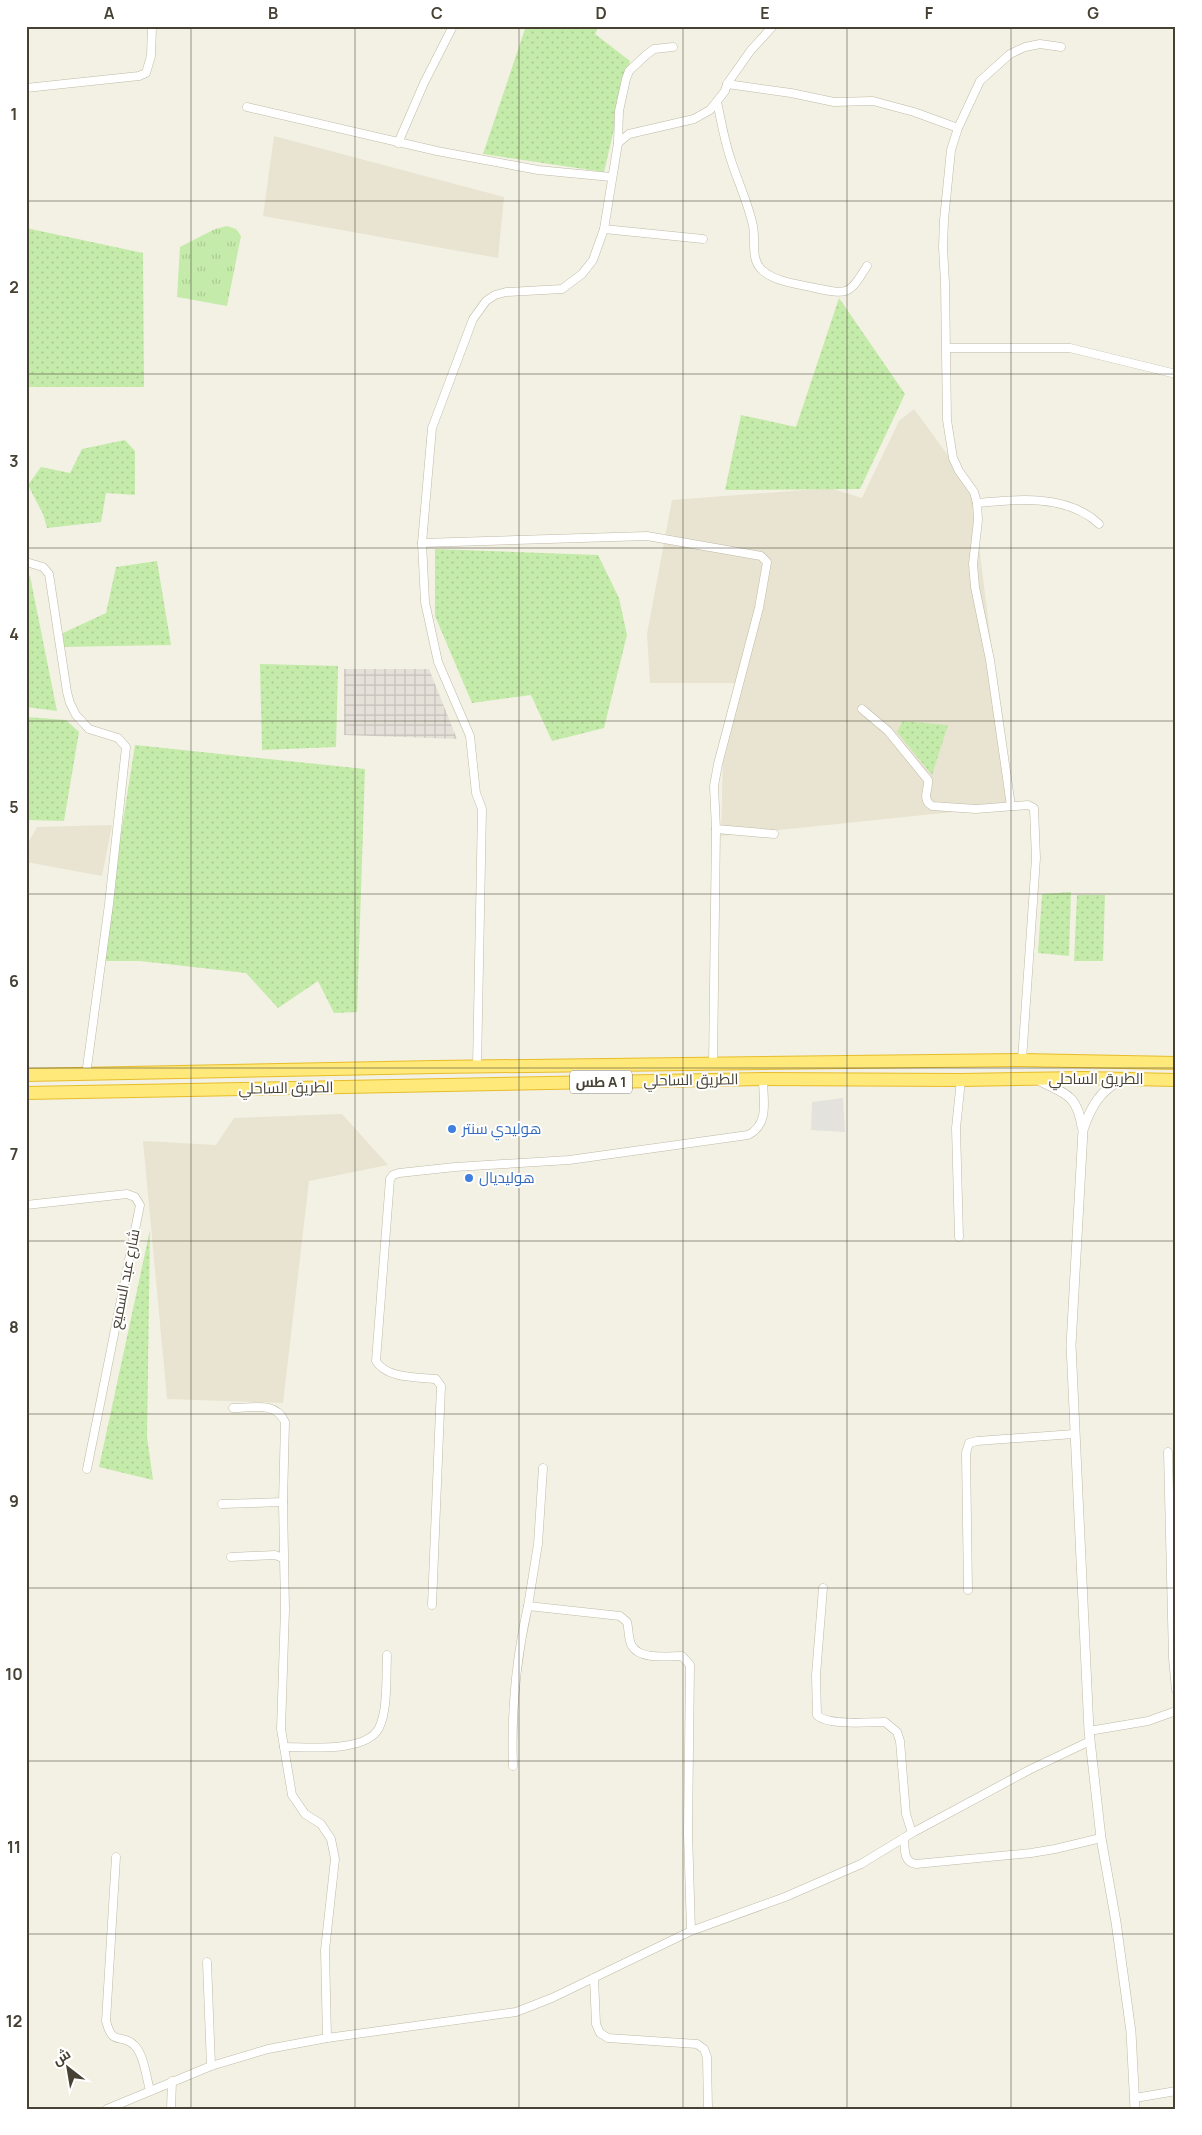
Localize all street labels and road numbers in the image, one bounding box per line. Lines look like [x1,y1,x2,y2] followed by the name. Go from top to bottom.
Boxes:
[643,1068,739,1093] street label: الطريق الساحلي
[1048,1068,1144,1091] street label: الطريق الساحلي
[570,1070,632,1094] road number: طس A 1
[238,1076,334,1101] street label: الطريق الساحلي
[105,1227,145,1331] street label: شارع عبد السميع

